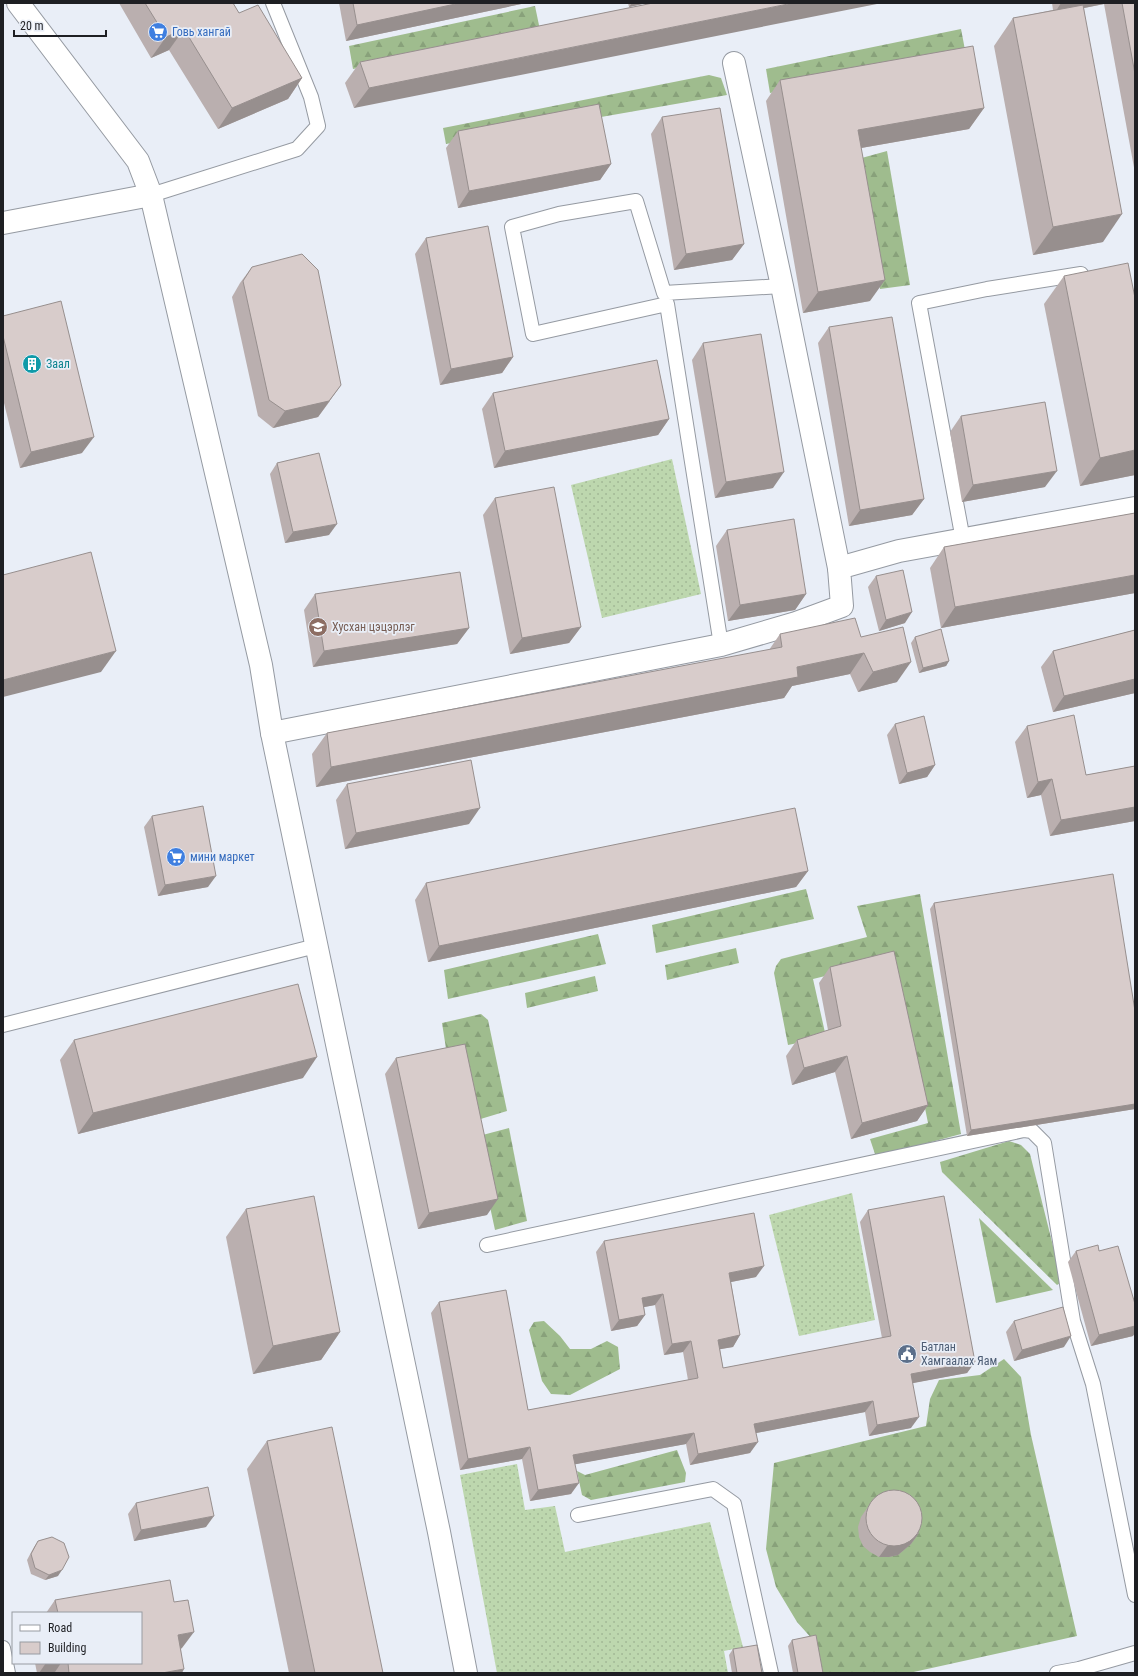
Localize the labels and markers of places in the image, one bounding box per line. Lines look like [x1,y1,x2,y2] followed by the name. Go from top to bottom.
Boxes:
[147,21,169,43] supermarket icon: Говь хангай
[172,25,231,39] place label: Говь хангай
[21,353,43,375] building icon: Заал
[46,357,70,371] place label: Заал
[307,616,329,638] school or university icon: Хусхан цэцэрлэг
[332,620,415,634] place label: Хусхан цэцэрлэг
[165,846,187,868] supermarket icon: мини маркет
[190,850,255,864] place label: мини маркет
[921,1340,997,1368] place label: Батлан Хамгаалах Яам
[896,1343,918,1365] public building icon: Батлан Хамгаалах Яам

